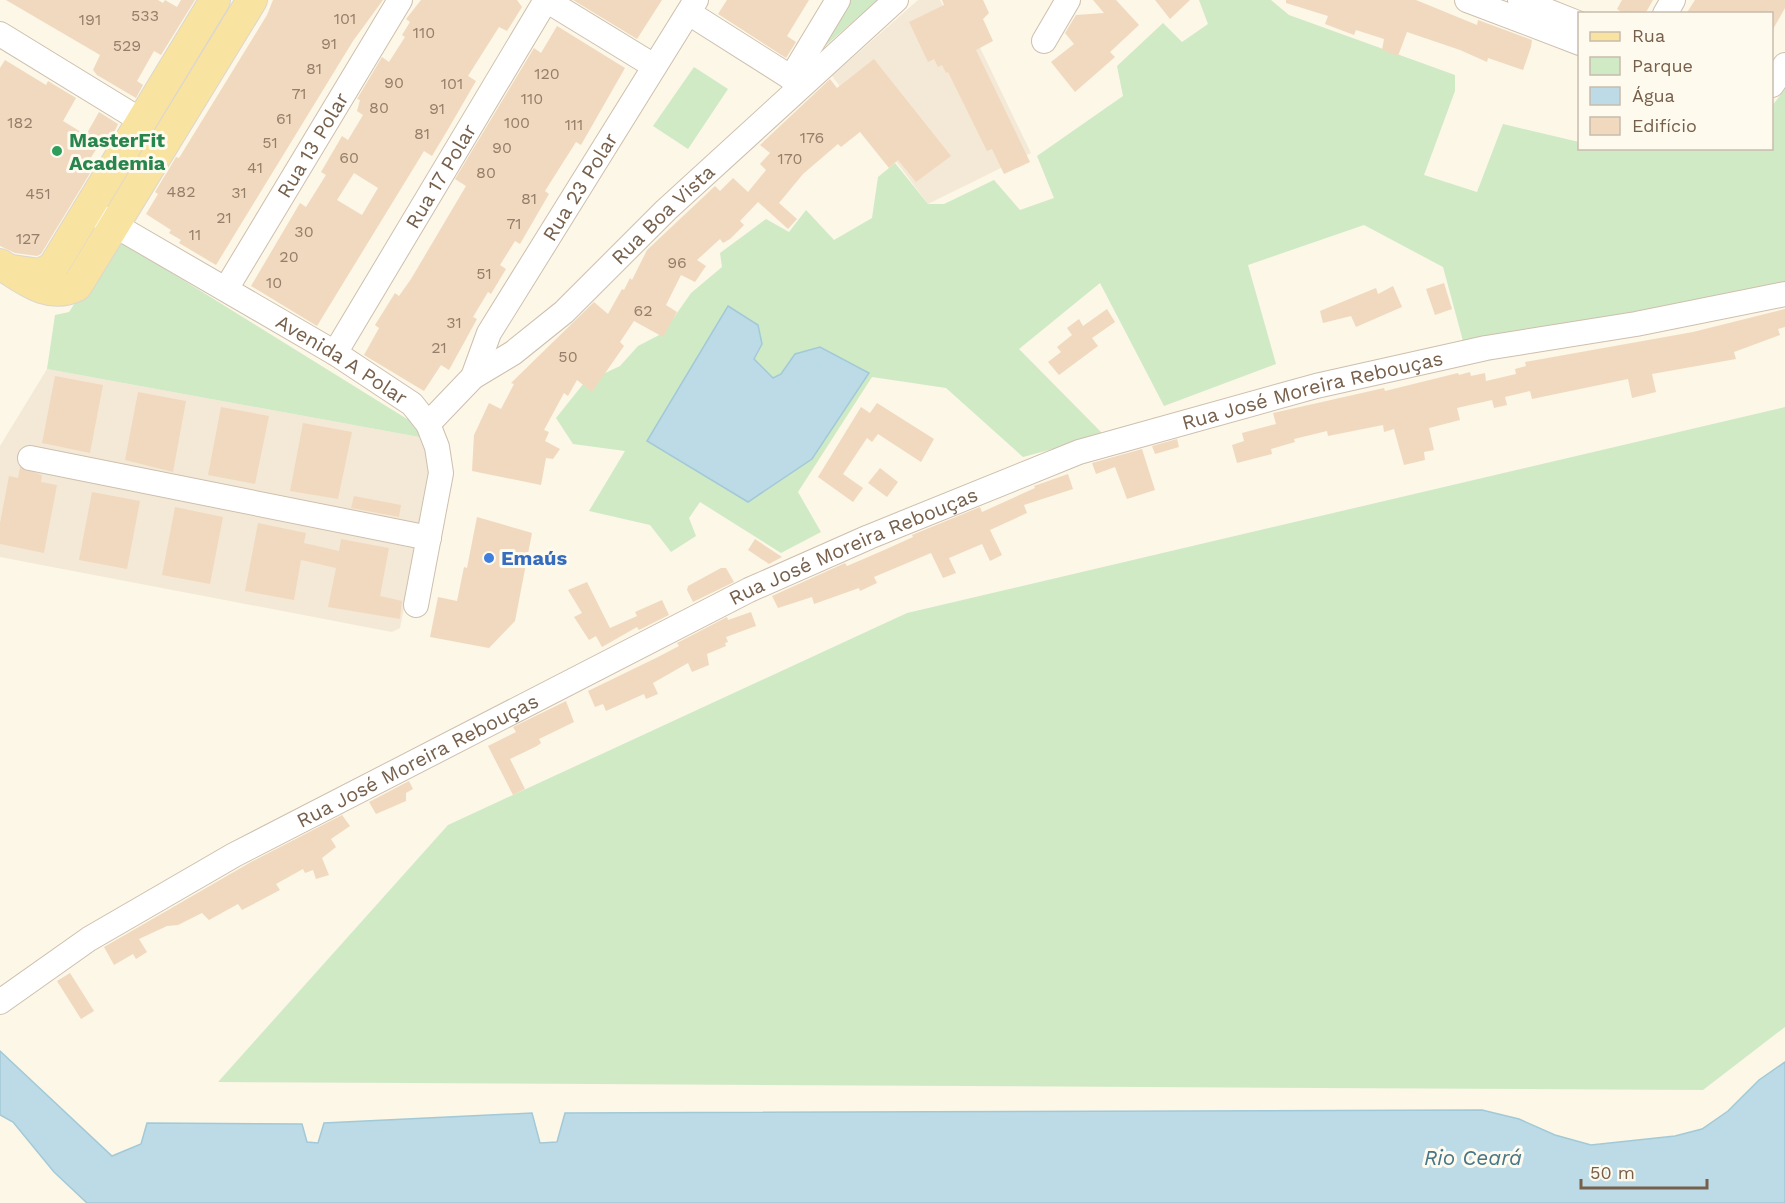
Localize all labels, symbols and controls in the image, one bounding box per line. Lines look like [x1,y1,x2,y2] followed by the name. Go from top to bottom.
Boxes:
[131,6,159,25] house number: 533
[334,9,356,28] house number: 101
[79,10,101,29] house number: 191
[1578,12,1773,150] legend
[413,23,435,42] house number: 110
[1632,25,1665,46] text: Rua
[321,34,337,53] house number: 91
[113,36,141,55] house number: 529
[1632,55,1693,76] text: Parque
[306,59,322,78] house number: 81
[534,64,560,83] house number: 120
[384,73,404,92] house number: 90
[441,74,463,93] house number: 101
[291,84,307,103] house number: 71
[1632,85,1675,106] text: Água
[272,88,354,202] street label: Rua 13 Polar
[521,89,543,108] house number: 110
[369,98,389,117] house number: 80
[429,99,445,118] house number: 91
[276,109,292,128] house number: 61
[7,113,33,132] house number: 182
[504,113,530,132] house number: 100
[565,115,583,134] house number: 111
[1632,115,1697,136] text: Edifício
[400,120,481,233] street label: Rua 17 Polar
[414,124,430,143] house number: 81
[69,128,166,175] place label: MasterFit Academia
[537,128,623,245] street label: Rua 23 Polar
[800,128,824,147] house number: 176
[262,133,278,152] house number: 51
[492,138,512,157] house number: 90
[50,144,64,158] marker: MasterFit Academia
[339,148,359,167] house number: 60
[778,149,802,168] house number: 170
[247,158,263,177] house number: 41
[606,160,719,270] street label: Rua Boa Vista
[476,163,496,182] house number: 80
[167,182,195,201] house number: 482
[231,183,247,202] house number: 31
[25,184,51,203] house number: 451
[521,189,537,208] house number: 81
[216,208,232,227] house number: 21
[506,214,522,233] house number: 71
[294,222,314,241] house number: 30
[189,225,201,244] house number: 11
[16,229,40,248] house number: 127
[279,247,299,266] house number: 20
[667,253,687,272] house number: 96
[476,264,492,283] house number: 51
[266,273,282,292] house number: 10
[633,301,653,320] house number: 62
[272,309,412,410] street label: Avenida A Polar
[446,313,462,332] house number: 31
[431,338,447,357] house number: 21
[1179,346,1445,435] street label: Rua José Moreira Rebouças
[558,347,578,366] house number: 50
[725,482,981,610] street label: Rua José Moreira Rebouças
[501,546,567,570] place label: Emaús
[482,551,496,565] marker: Emaús
[293,688,542,833] street label: Rua José Moreira Rebouças
[1424,1145,1522,1170] water label: Rio Ceará
[1581,1152,1707,1190] scale bar
[1590,1162,1635,1183] text: 50 m

